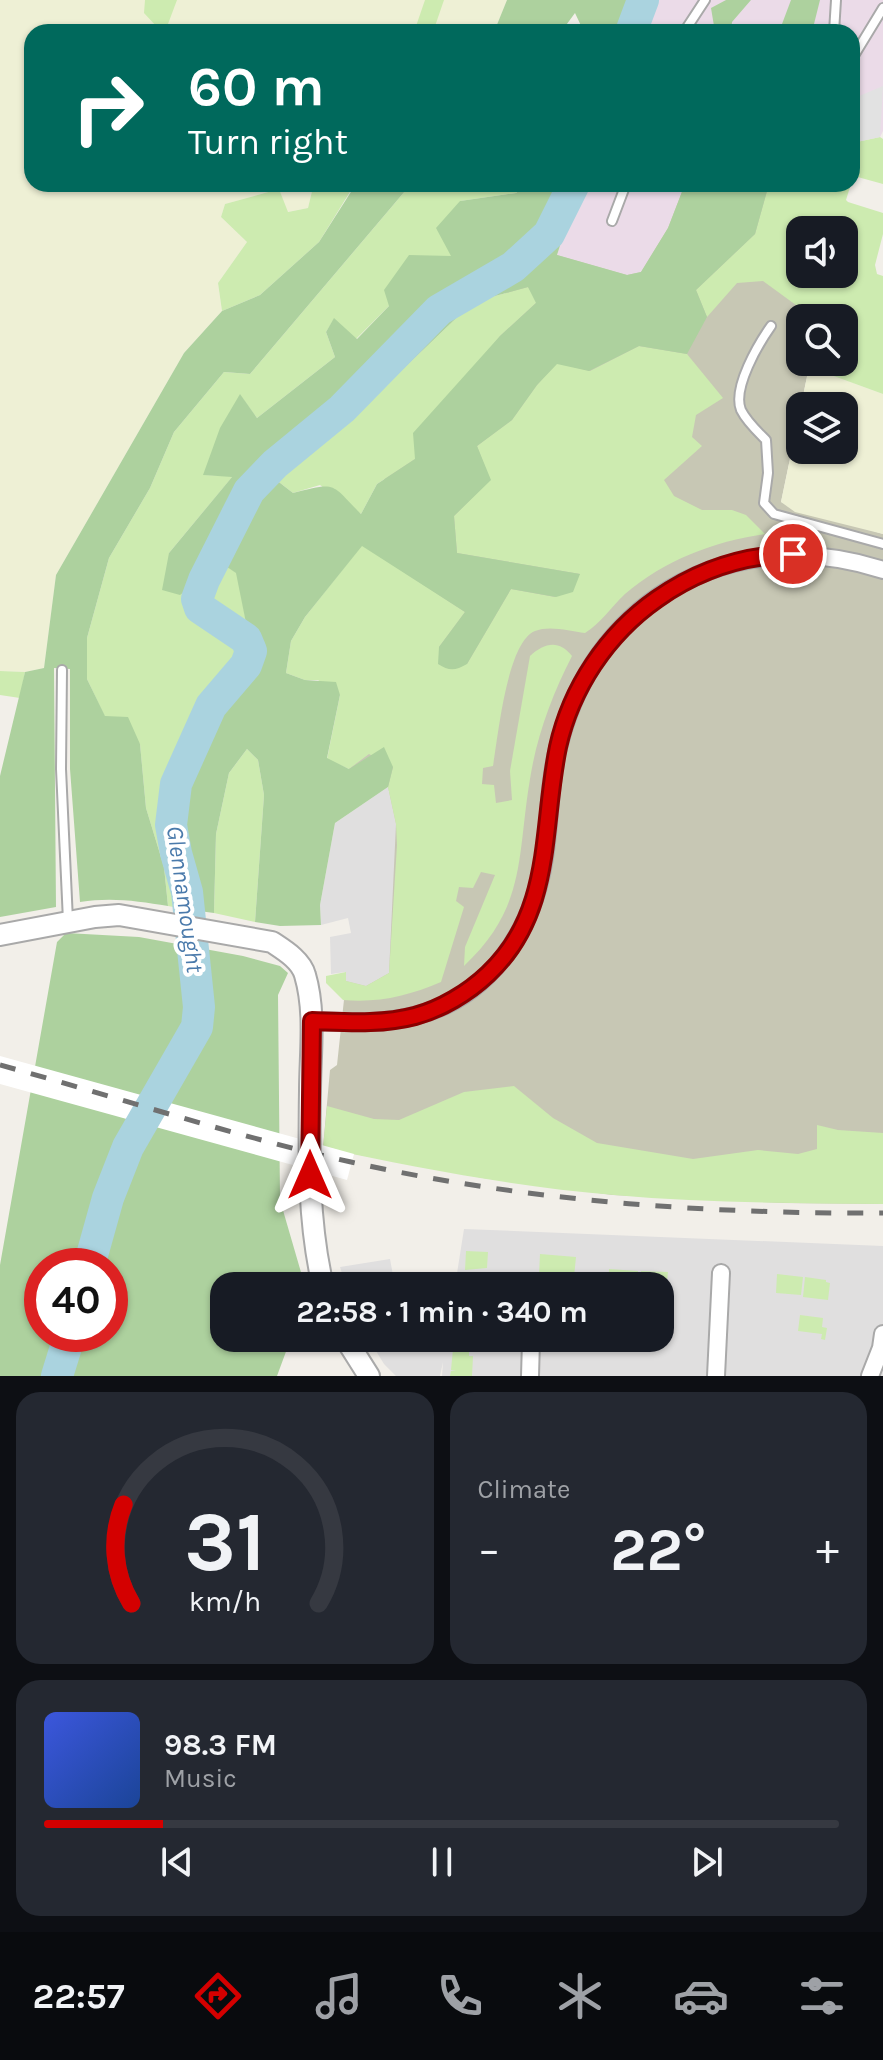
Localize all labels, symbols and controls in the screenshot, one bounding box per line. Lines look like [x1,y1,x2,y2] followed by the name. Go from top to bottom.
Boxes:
[188,54,325,119] text: 60 m
[56,56,160,160] icon: right
[188,121,348,163] text: Turn right
[786,216,858,464] map controls
[786,216,858,288] button: sound
[786,304,858,376] button: search
[786,392,858,464] button: layers
[759,520,827,588] pin
[771,532,815,576] icon: arrive
[161,824,209,975] water label: Glennamought
[268,1133,352,1217] position arrow
[24,1248,128,1352] speed limit sign: 40
[296,1294,588,1330] text: 22:58 · 1 min · 340 m
[478,1474,570,1505] text: Climate
[184,1494,265,1591] text: 31
[610,1515,706,1585] text: 22°
[478,1524,501,1575] text: −
[816,1524,839,1575] text: +
[189,1585,261,1618] text: km/h
[164,1727,277,1763] text: 98.3 FM
[164,1763,237,1794] text: Music
[155,1840,199,1884] icon: previous
[420,1840,464,1884] icon: pause
[685,1840,729,1884] icon: next
[190,1968,246,2024] icon: directions
[311,1968,367,2024] icon: music
[432,1968,488,2024] icon: phone
[552,1968,608,2024] icon: climate
[673,1968,729,2024] icon: car
[794,1968,850,2024] icon: filters
[32,1975,125,2017] text: 22:57

